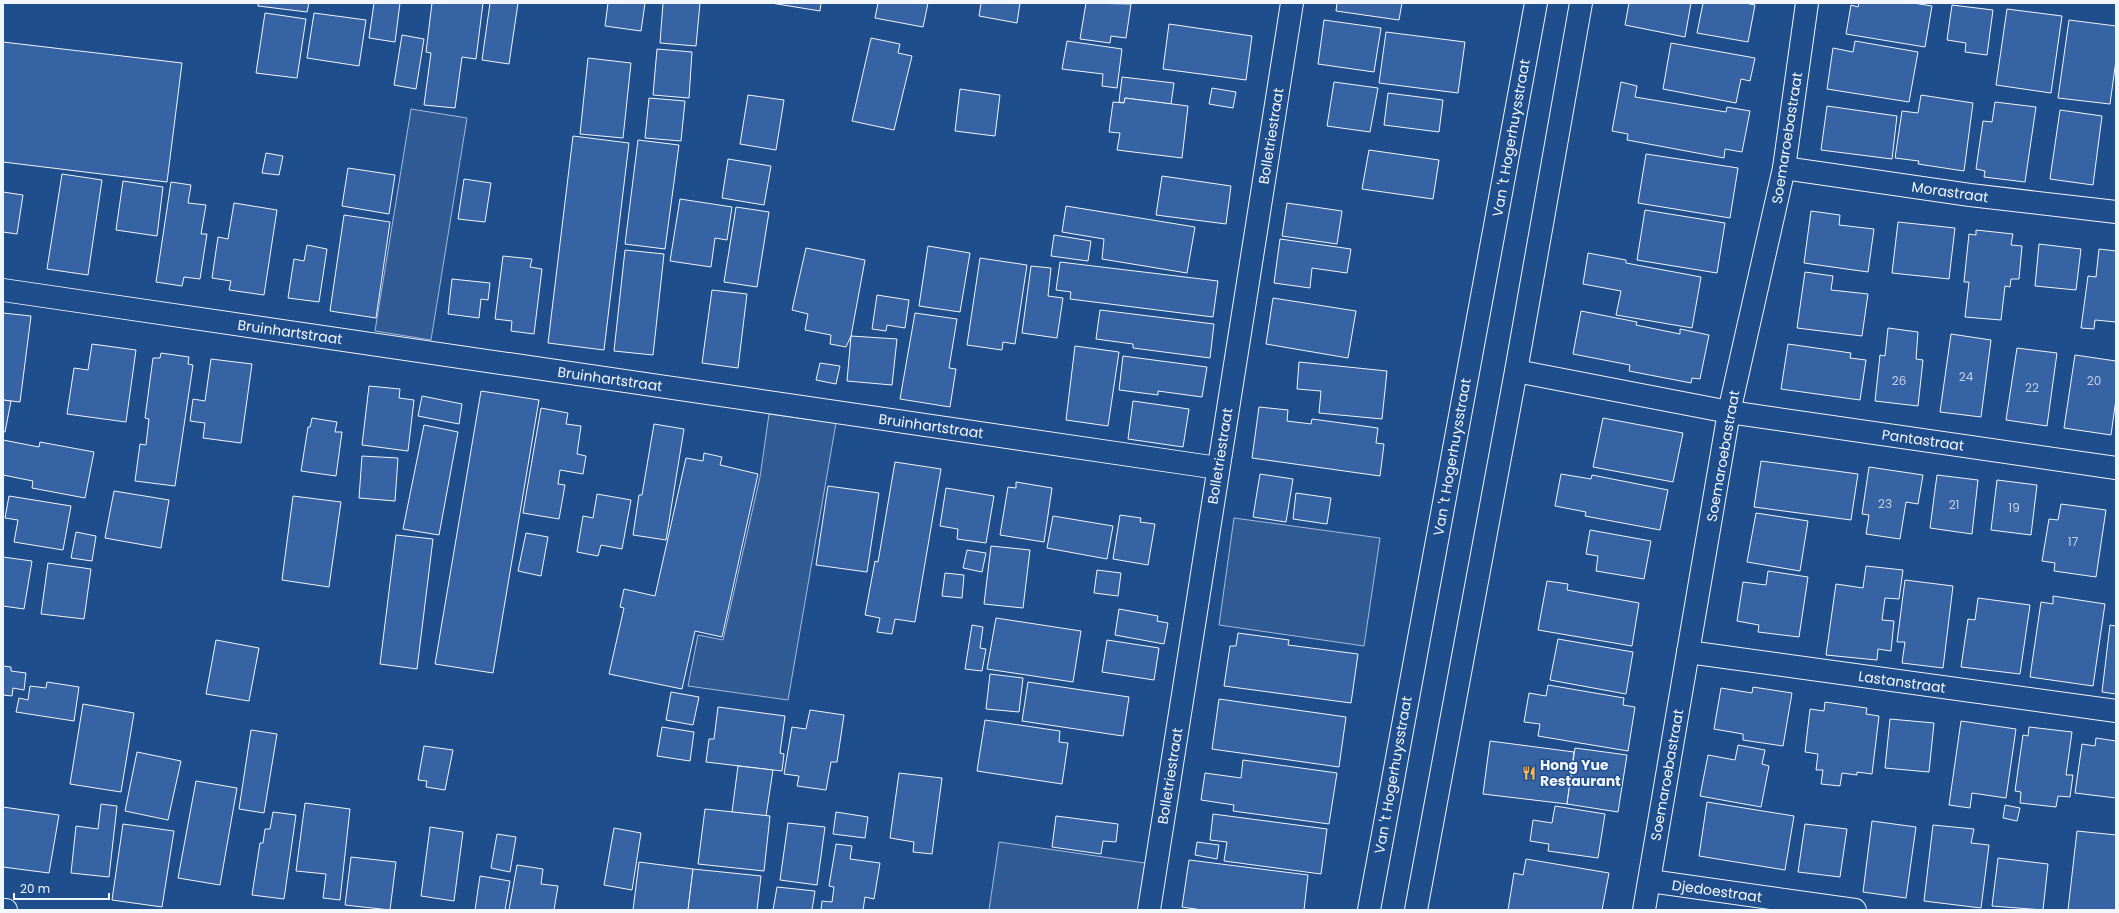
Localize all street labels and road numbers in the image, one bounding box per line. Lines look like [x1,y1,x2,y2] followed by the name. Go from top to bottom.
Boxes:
[1487,58,1535,218] street label: Van 't Hogerhuysstraat
[1767,71,1807,205] street label: Soemaroebastraat
[1254,86,1288,186] street label: Bolletriestraat
[1910,177,1990,207] street label: Morastraat
[236,315,344,349] street label: Bruinhartstraat
[556,362,664,396] street label: Bruinhartstraat
[1428,377,1476,537] street label: Van 't Hogerhuysstraat
[1702,389,1744,523] street label: Soemaroebastraat
[1203,406,1237,506] street label: Bolletriestraat
[877,409,985,443] street label: Bruinhartstraat
[1881,424,1965,456] street label: Pantastraat
[1857,666,1947,698] street label: Lastanstraat
[1369,695,1417,855] street label: Van 't Hogerhuysstraat
[1646,708,1688,842] street label: Soemaroebastraat
[1153,726,1187,826] street label: Bolletriestraat
[1671,875,1763,907] street label: Djedoestraat

